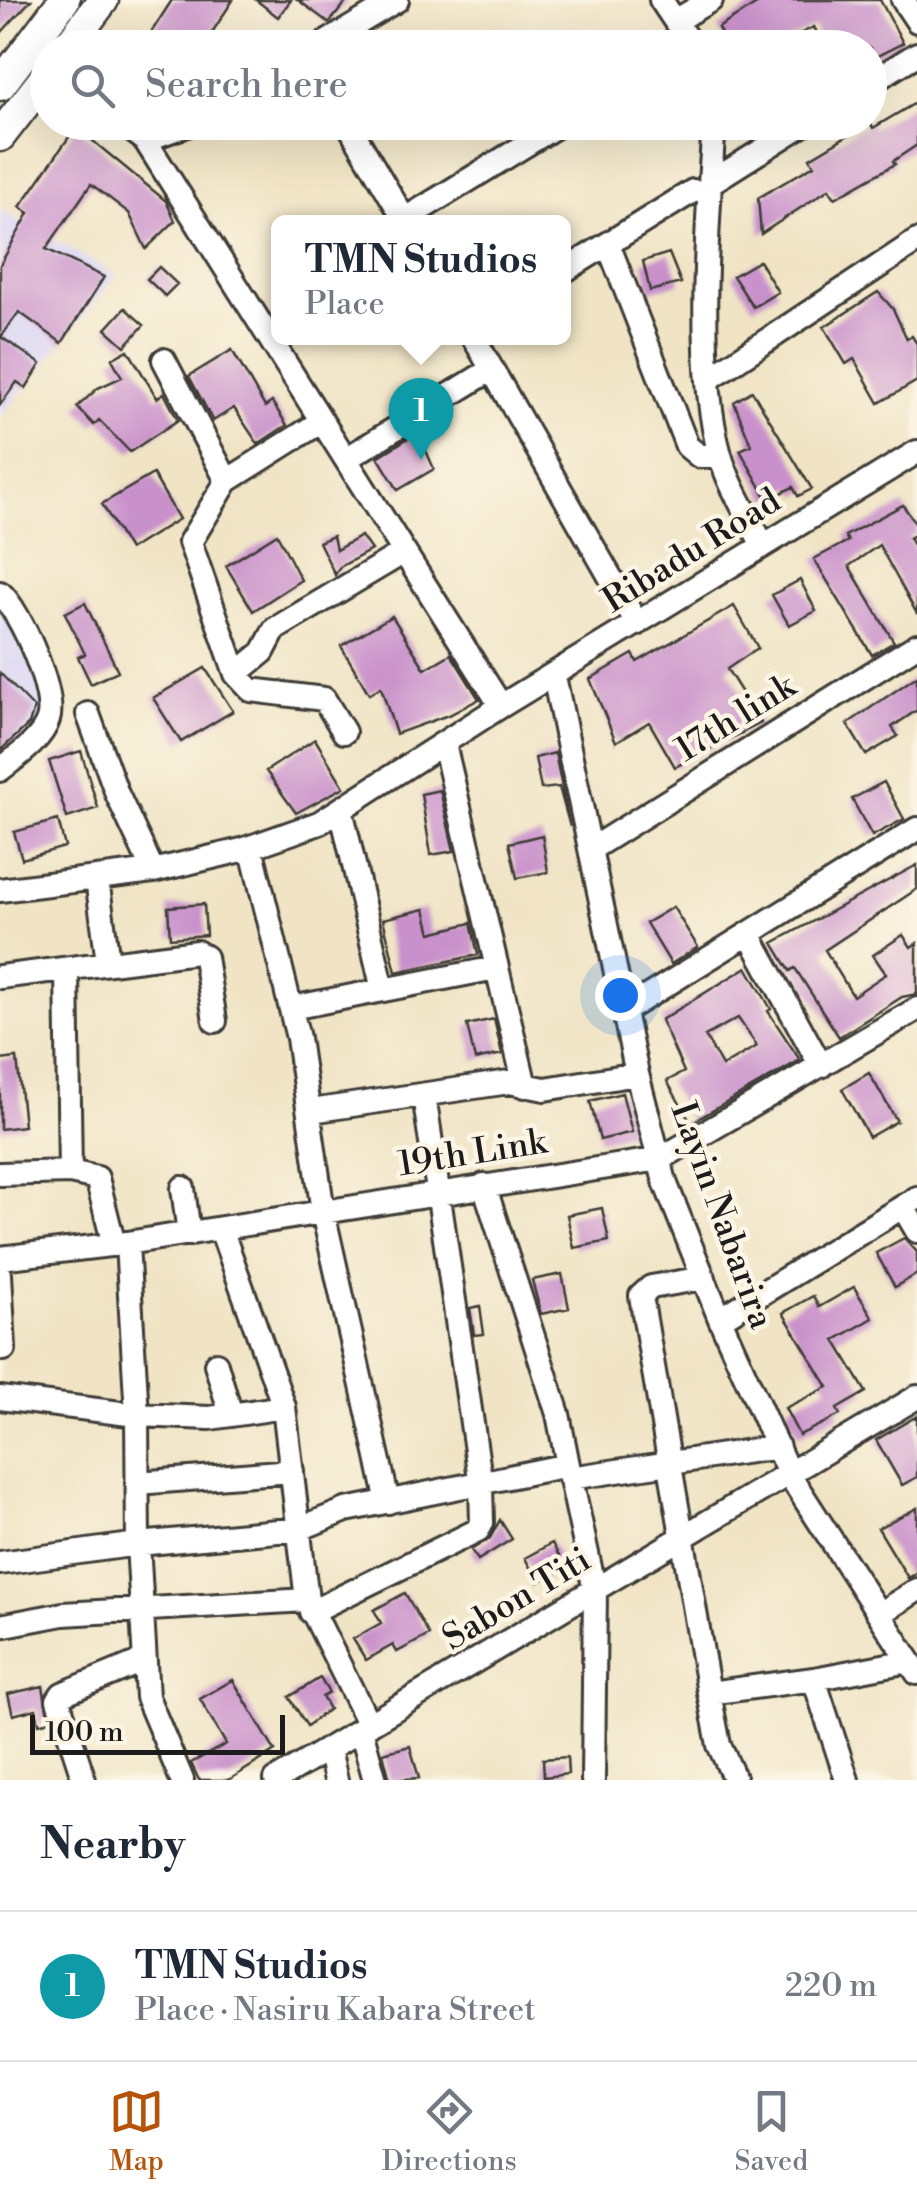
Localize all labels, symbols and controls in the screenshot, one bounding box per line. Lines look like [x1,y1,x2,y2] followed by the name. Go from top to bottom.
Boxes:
[30,30,887,140] search box
[65,58,120,113] icon: search
[145,62,348,109] text: Search here
[271,215,571,345] popup
[305,237,537,284] text: TMN Studios
[305,284,385,324] text: Place
[388,378,454,460] pin: 1
[595,480,789,623] street label: Ribadu Road
[668,664,805,772] street label: 17th link
[595,970,646,1021] your location
[661,1096,783,1335] street label: Layin Nabarira
[395,1120,551,1186] street label: 19th Link
[435,1538,599,1660] street label: Sabon Titi
[30,1710,285,1754] scale bar
[45,1715,124,1750] text: 100 m
[40,1819,185,1872] text: Nearby
[135,1943,368,1990] text: TMN Studios
[65,1966,80,2006] text: 1
[785,1966,877,2006] text: 220 m
[135,1990,536,2030] text: Place · Nasiru Kabara Street
[109,2084,164,2179] tab: Map
[382,2084,517,2179] tab: Directions
[735,2084,808,2179] tab: Saved

